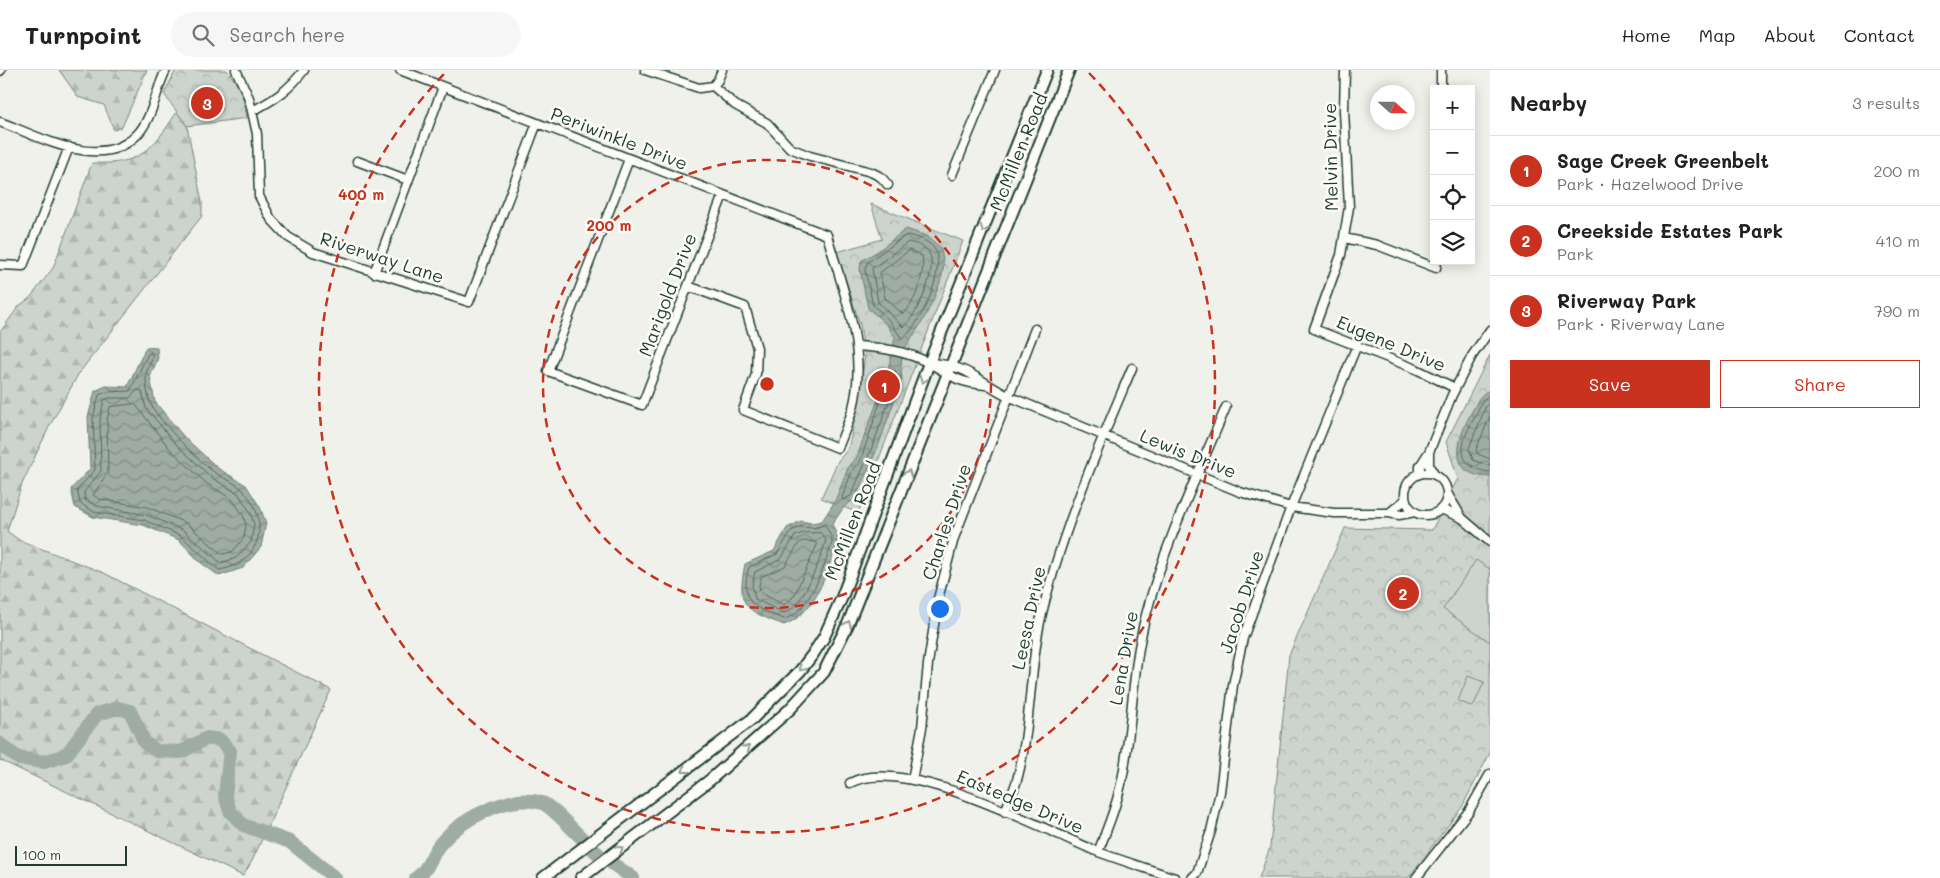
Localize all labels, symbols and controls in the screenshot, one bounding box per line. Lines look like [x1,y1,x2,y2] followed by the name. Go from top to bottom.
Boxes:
[171,12,521,57] search box
[25,19,141,50] text: Turnpoint
[189,21,217,49] icon: search
[229,22,345,47] text: Search here
[1622,23,1671,47] text: Home
[1699,23,1735,47] text: Map
[1763,23,1816,47] text: About
[1844,23,1915,47] text: Contact
[191,84,223,122] pin: 3
[1370,85,1415,130] north arrow
[1430,85,1475,265] map controls
[1430,85,1475,130] button: +
[983,89,1053,214] street label: McMillen Road
[1510,89,1587,116] text: Nearby
[1852,92,1920,113] text: 3 results
[548,101,691,175] street label: Periwinkle Drive
[1317,103,1343,211] street label: Melvin Drive
[1430,130,1475,175] button: −
[1557,148,1769,173] text: Sage Creek Greenbelt
[1522,160,1530,181] text: 1
[1873,160,1920,181] text: 200 m
[1557,173,1744,194] text: Park · Hazelwood Drive
[1430,175,1475,220] button: locate
[338,184,384,204] text: 400 m
[587,215,632,235] text: 200 m
[1557,218,1783,243] text: Creekside Estates Park
[1430,220,1475,265] button: layers
[980,224,990,233] one-way arrow
[317,226,447,288] street label: Riverway Lane
[632,229,702,360] street label: Marigold Drive
[1522,230,1530,251] text: 2
[1876,230,1920,251] text: 410 m
[1557,243,1593,264] text: Park
[1557,288,1696,313] text: Riverway Park
[1521,300,1531,321] text: 3
[1874,300,1920,321] text: 790 m
[1333,309,1450,377] street label: Eugene Drive
[1557,313,1725,334] text: Park · Riverway Lane
[1510,360,1710,408] button: Save
[1720,360,1920,408] button: Share
[868,367,900,405] pin: 1
[758,375,776,393] centre of rings
[919,375,929,384] one-way arrow
[1137,423,1240,483] street label: Lewis Drive
[818,458,886,584] street label: McMillen Road
[916,460,976,583] street label: Charles Drive
[902,469,912,477] one-way arrow
[1213,547,1269,656] street label: Jacob Drive
[1005,564,1051,672] street label: Leesa Drive
[1387,574,1419,612] pin: 2
[927,596,953,622] your location
[1103,609,1143,707] street label: Lena Drive
[842,620,852,628] one-way arrow
[799,662,808,671] one-way arrow
[742,745,751,754] one-way arrow
[681,764,691,773] one-way arrow
[953,764,1088,839] street label: Eastedge Drive
[15,843,128,866] scale bar
[22,845,61,864] text: 100 m
[614,846,624,855] one-way arrow

